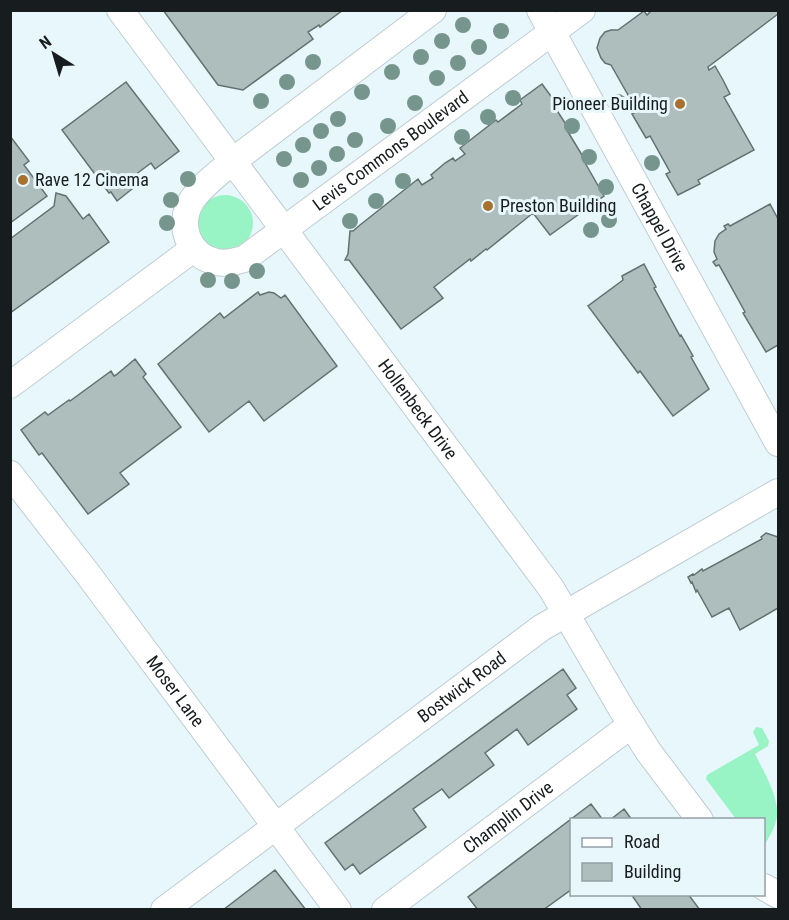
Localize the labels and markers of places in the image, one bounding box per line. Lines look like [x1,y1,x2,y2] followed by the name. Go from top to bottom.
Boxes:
[552,93,668,114] place label: Pioneer Building
[673,97,687,111] marker: Pioneer Building
[35,169,149,190] place label: Rave 12 Cinema
[16,173,30,187] marker: Rave 12 Cinema
[500,195,616,216] place label: Preston Building
[481,199,495,213] marker: Preston Building

